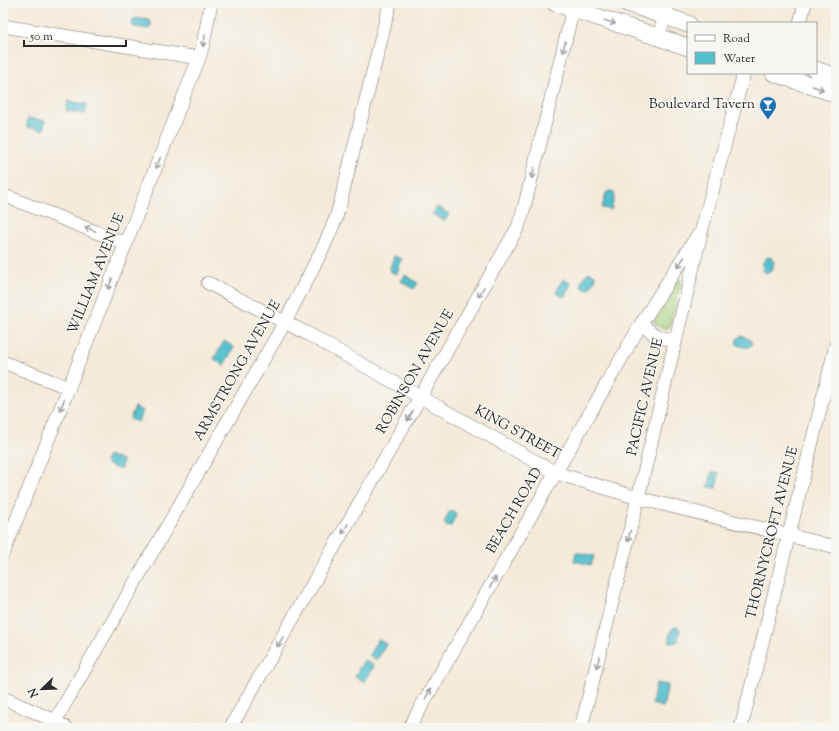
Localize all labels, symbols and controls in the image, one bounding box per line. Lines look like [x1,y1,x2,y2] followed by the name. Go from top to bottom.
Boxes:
[604,18,616,26] one-way arrow
[24,22,126,48] scale bar
[687,22,817,74] legend
[29,28,53,46] text: 50 m
[723,30,750,48] text: Road
[199,35,207,48] one-way arrow
[559,40,567,53] one-way arrow
[723,50,756,68] text: Water
[812,85,825,92] one-way arrow
[649,95,755,115] place label: Boulevard Tavern
[758,95,778,120] bar icon: Boulevard Tavern
[154,156,161,168] one-way arrow
[528,167,536,180] one-way arrow
[64,210,131,338] street label: WILLIAM AVENUE
[84,225,96,233] one-way arrow
[677,256,685,267] one-way arrow
[106,277,114,289] one-way arrow
[477,286,485,298] one-way arrow
[189,296,287,445] street label: ARMSTRONG AVENUE
[372,306,460,438] street label: ROBINSON AVENUE
[623,336,669,458] street label: PACIFIC AVENUE
[58,398,66,410] one-way arrow
[470,401,564,465] street label: KING STREET
[405,410,413,422] one-way arrow
[742,444,804,621] street label: THORNYCROFT AVENUE
[482,464,548,558] street label: BEACH ROAD
[340,523,348,535] one-way arrow
[625,529,632,542] one-way arrow
[490,576,498,588] one-way arrow
[275,636,283,648] one-way arrow
[593,656,601,669] one-way arrow
[22,669,62,709] north arrow
[25,685,43,701] text: N
[425,688,433,700] one-way arrow

